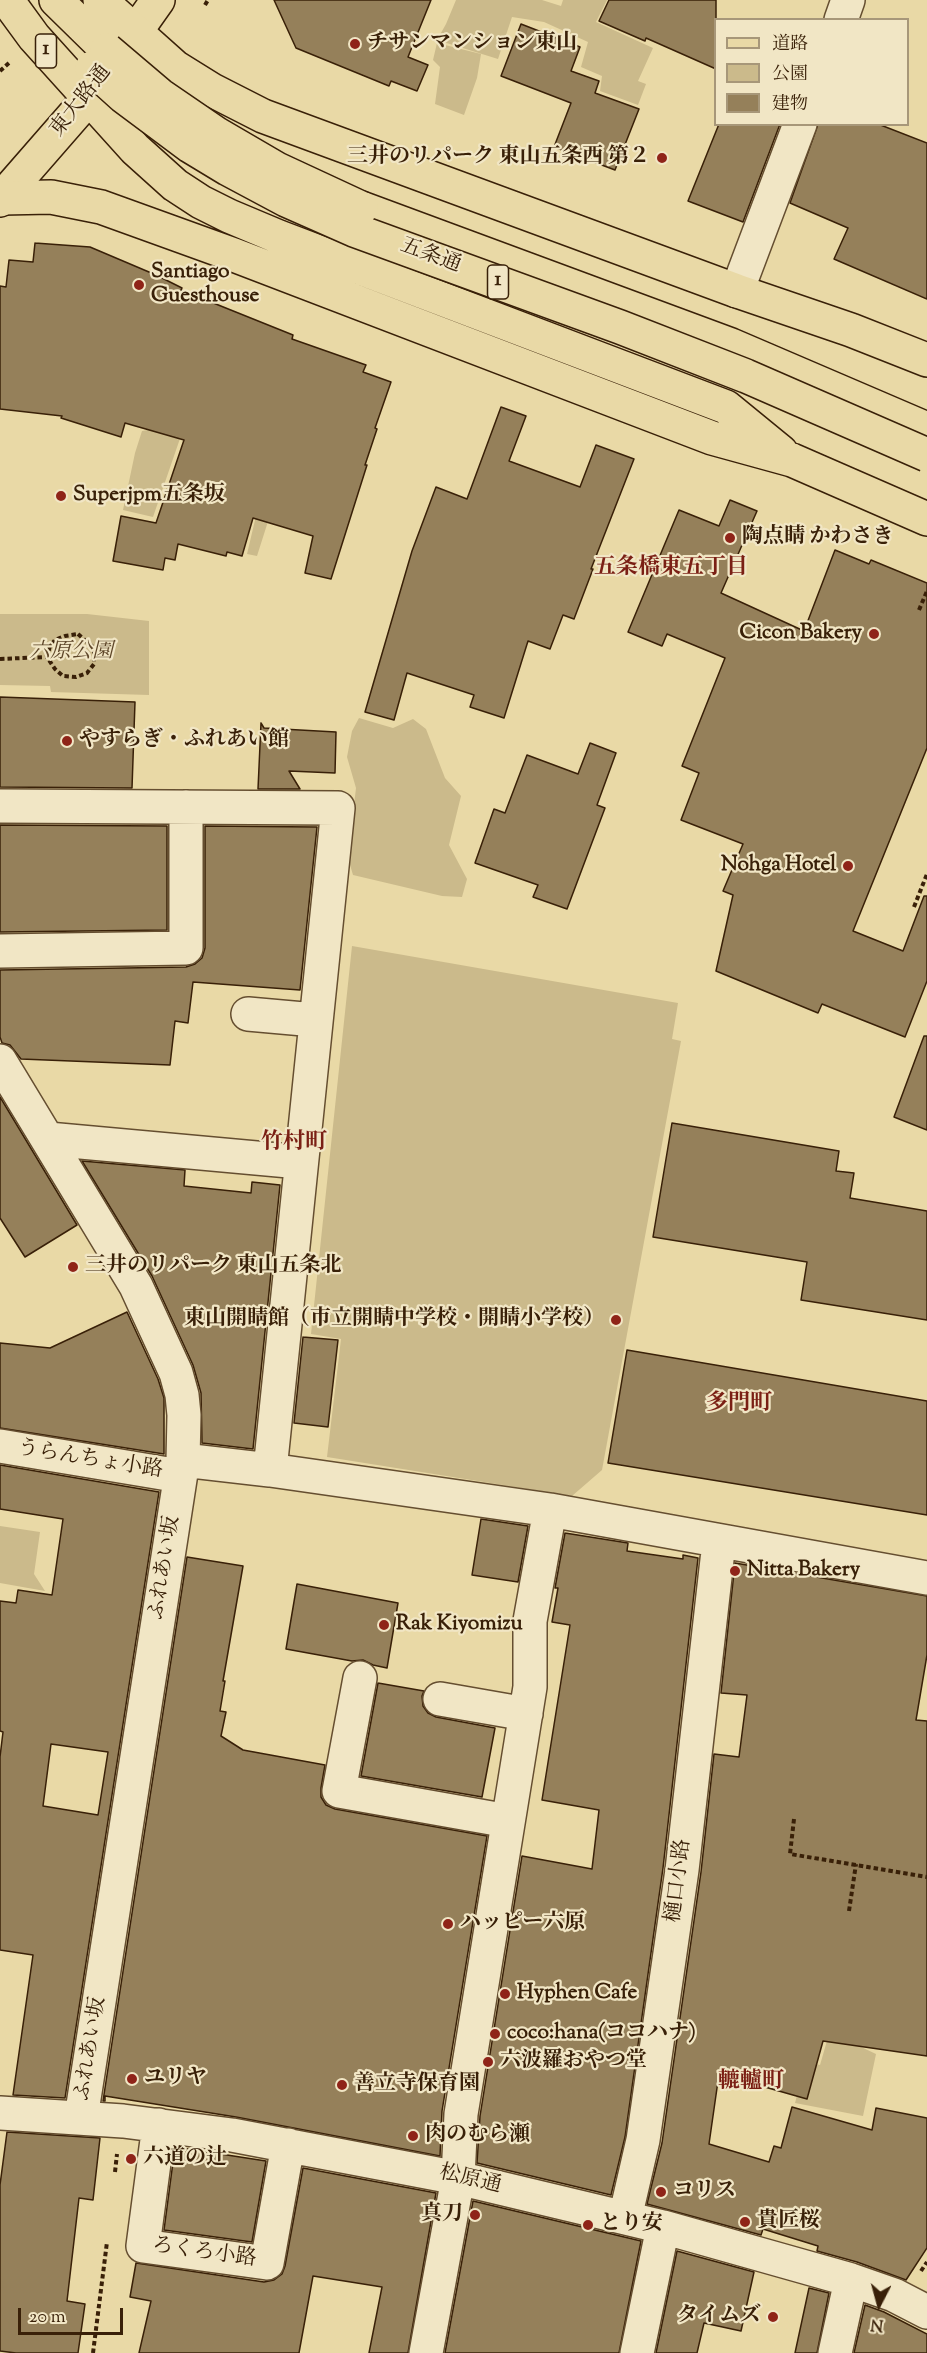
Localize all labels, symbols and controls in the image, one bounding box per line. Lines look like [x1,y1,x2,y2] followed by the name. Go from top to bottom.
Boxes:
[714,18,909,126] legend
[367,31,577,57] place label: チサンマンション東山
[772,32,808,58] text: 道路
[36,34,57,68] road number: 1
[348,37,362,51] marker: チサンマンション東山
[46,61,118,143] street label: 東大路通
[772,62,808,88] text: 公園
[772,92,808,118] text: 建物
[347,145,650,171] place label: 三井のリパーク 東山五条西 第２
[655,151,669,165] marker: 三井のリパーク 東山五条西 第２
[396,234,464,280] street label: 五条通
[151,260,259,310] place label: Santiago Guesthouse
[488,265,508,299] road number: 1
[132,278,146,292] marker: Santiago Guesthouse
[73,483,225,509] place label: Superjpm五条坂
[54,489,68,503] marker: Superjpm五条坂
[742,525,893,551] place label: 陶点睛 かわさき
[723,531,737,545] marker: 陶点睛 かわさき
[594,556,748,582] district label: 五条橋東五丁目
[740,621,862,647] place label: Cicon Bakery
[867,627,881,641] marker: Cicon Bakery
[29,640,113,666] park label: 六原公園
[79,728,289,754] place label: やすらぎ・ふれあい館
[60,734,74,748] marker: やすらぎ・ふれあい館
[721,853,836,879] place label: Nohga Hotel
[841,859,855,873] marker: Nohga Hotel
[261,1131,327,1157] district label: 竹村町
[85,1254,341,1280] place label: 三井のリパーク 東山五条北
[66,1260,80,1274] marker: 三井のリパーク 東山五条北
[184,1307,604,1333] place label: 東山開睛館（市立開睛中学校・開睛小学校）
[609,1313,623,1327] marker: 東山開睛館（市立開睛中学校・開睛小学校）
[706,1392,772,1418] district label: 多門町
[15,1437,165,1485] street label: うらんちょ小路
[145,1514,187,1622] street label: ふれあい坂
[747,1558,860,1584] place label: Nitta Bakery
[728,1564,742,1578] marker: Nitta Bakery
[396,1612,523,1638] place label: Rak Kiyomizu
[377,1618,391,1632] marker: Rak Kiyomizu
[662,1838,698,1924] street label: 樋口小路
[460,1911,585,1937] place label: ハッピー六原
[441,1917,455,1931] marker: ハッピー六原
[517,1981,637,2007] place label: Hyphen Cafe
[498,1987,512,2001] marker: Hyphen Cafe
[71,1995,113,2103] street label: ふれあい坂
[507,2021,696,2047] place label: coco:hana(ココハナ)
[488,2027,502,2041] marker: coco:hana(ココハナ)
[500,2049,647,2075] place label: 六波羅おやつ堂
[481,2055,495,2069] marker: 六波羅おやつ堂
[144,2066,207,2092] place label: ユリヤ
[718,2070,784,2096] district label: 轆轤町
[125,2072,139,2086] marker: ユリヤ
[354,2072,480,2098] place label: 善立寺保育園
[335,2078,349,2092] marker: 善立寺保育園
[425,2123,530,2149] place label: 肉のむら瀬
[406,2129,420,2143] marker: 肉のむら瀬
[143,2146,227,2172] place label: 六道の辻
[124,2152,138,2166] marker: 六道の辻
[436,2162,504,2200] street label: 松原通
[673,2179,736,2205] place label: コリス
[654,2185,668,2199] marker: コリス
[421,2202,463,2228] place label: 真刀
[468,2208,482,2222] marker: 真刀
[757,2209,820,2235] place label: 貴匠桜
[600,2212,663,2238] place label: とり安
[738,2215,752,2229] marker: 貴匠桜
[581,2218,595,2232] marker: とり安
[150,2234,258,2274] street label: ろくろ小路
[849,2275,909,2335] north arrow
[21,2296,126,2334] scale bar
[677,2304,761,2330] place label: タイムズ
[29,2305,66,2331] text: 20 m
[766,2310,780,2324] marker: タイムズ
[870,2311,885,2336] text: N

